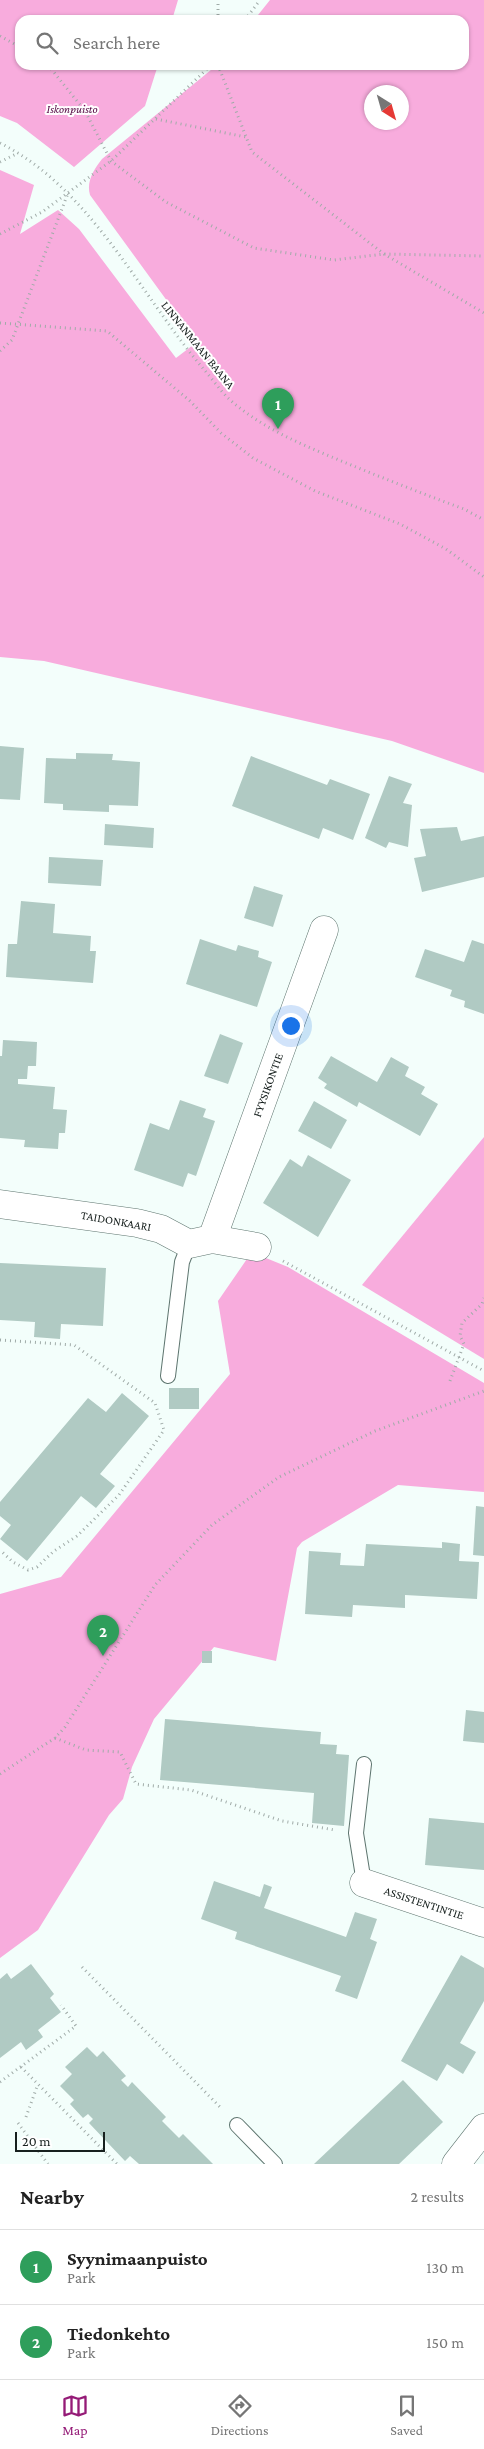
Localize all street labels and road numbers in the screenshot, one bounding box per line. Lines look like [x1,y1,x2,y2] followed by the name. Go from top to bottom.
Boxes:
[158,298,238,392] street label: LINNANMAAN BAANA
[250,1051,286,1119] street label: FYYSIKONTIE
[80,1208,153,1234] street label: TAIDONKAARI
[382,1884,466,1923] street label: ASSISTENTINTIE

